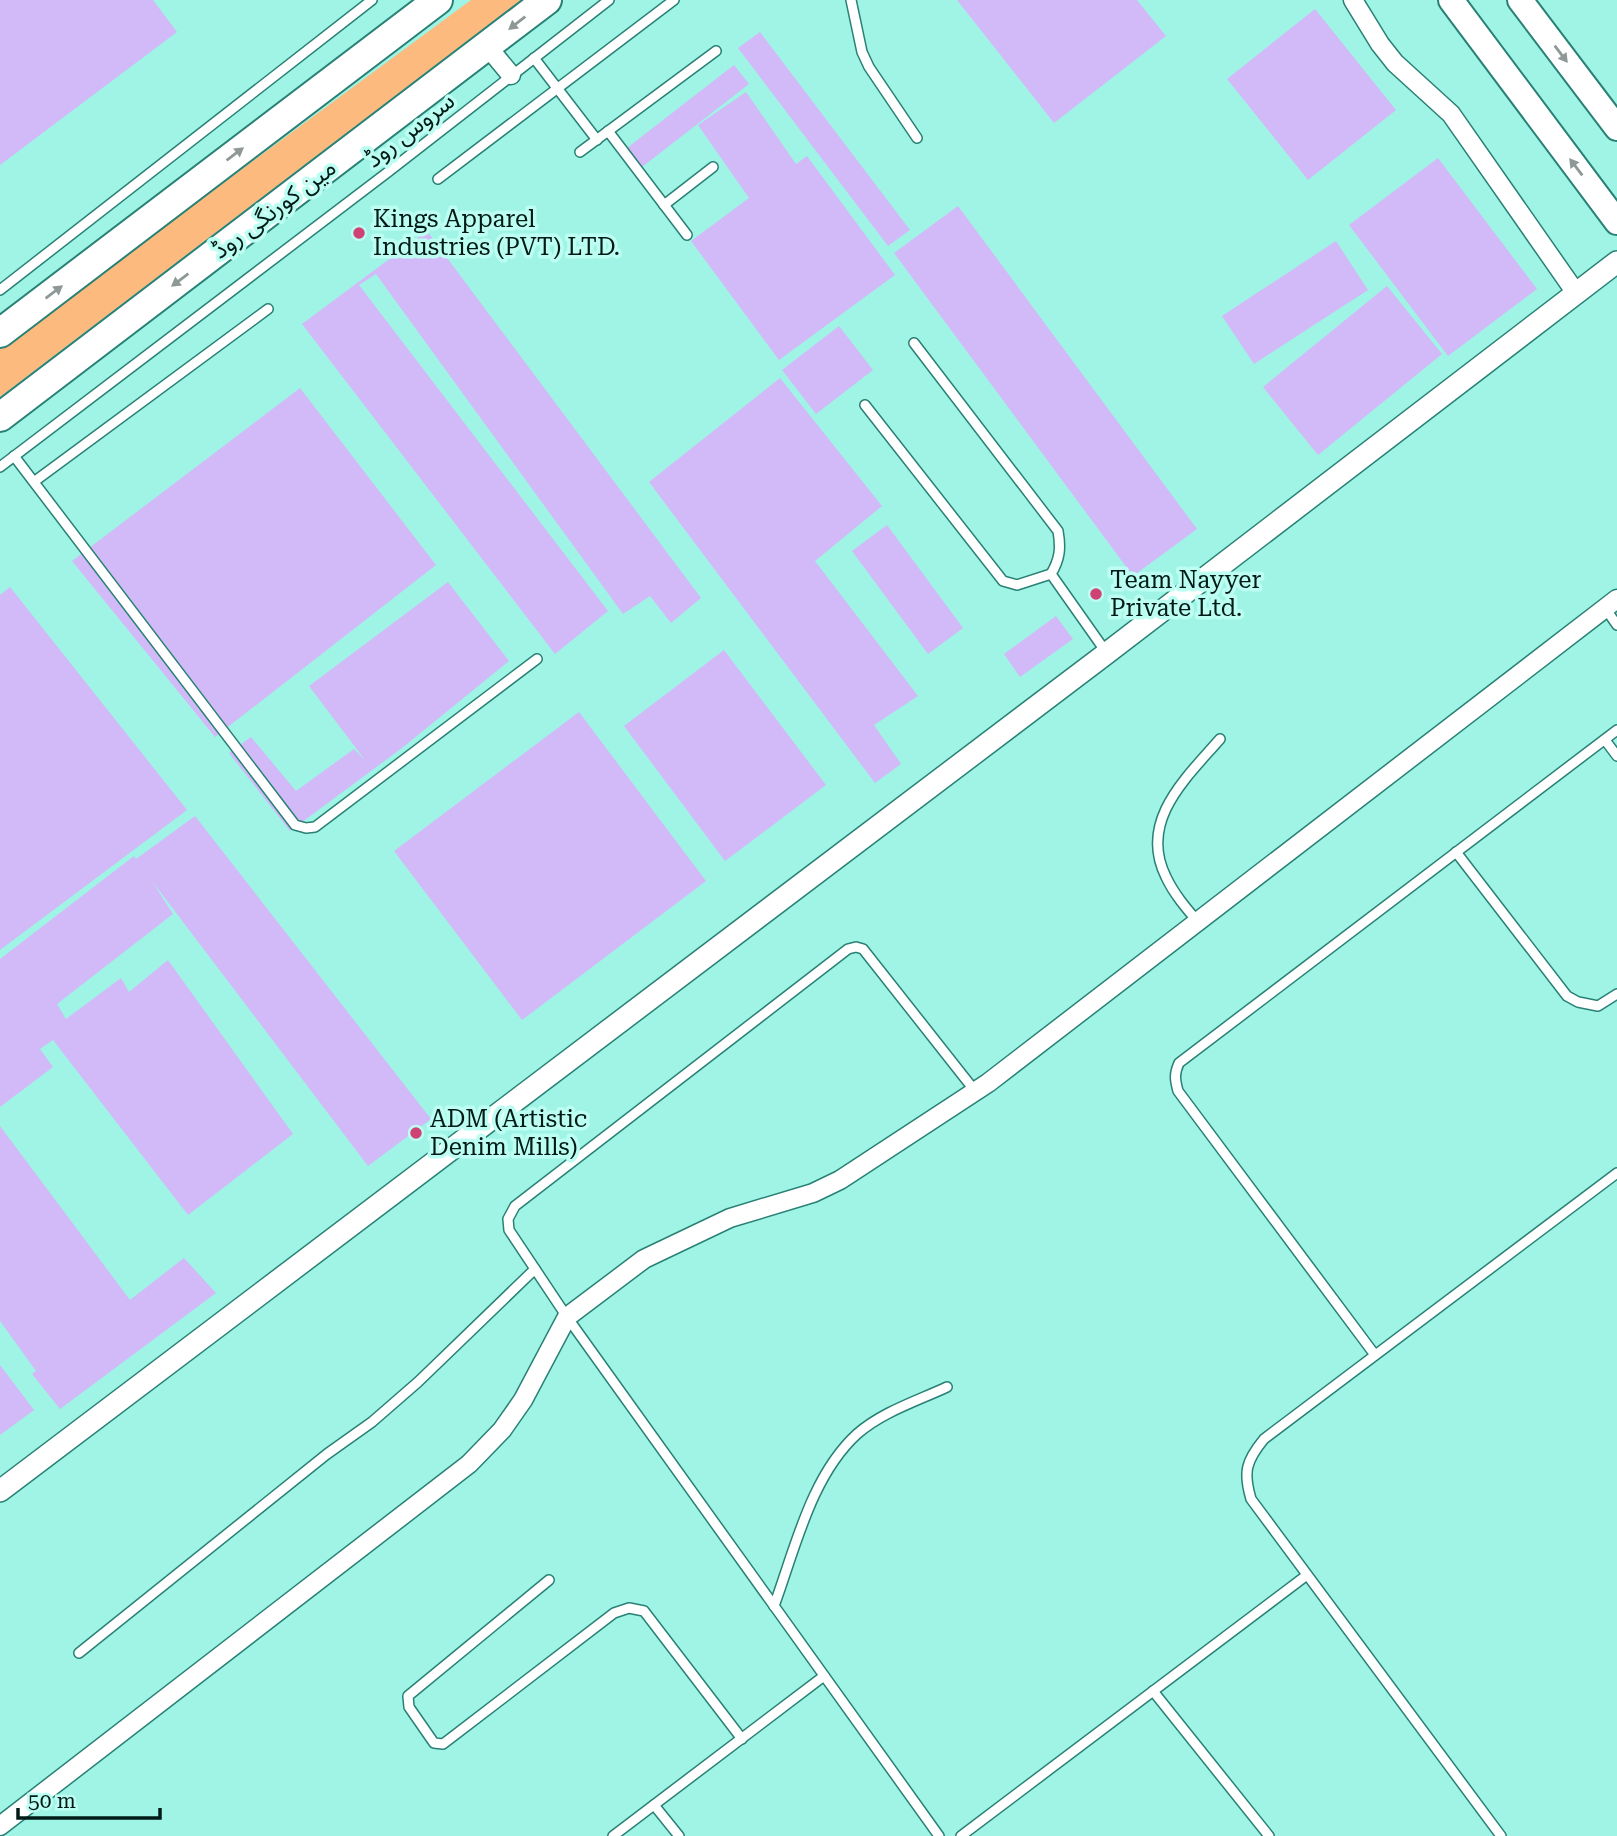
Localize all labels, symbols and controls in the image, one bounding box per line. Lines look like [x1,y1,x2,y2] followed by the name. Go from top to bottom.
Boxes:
[509,16,527,31] one-way arrow
[1554,45,1568,64] one-way arrow
[360,87,460,173] street label: سروس روڈ
[226,147,245,161] one-way arrow
[207,153,341,265] street label: مین کورنگی روڈ
[1570,158,1584,176] one-way arrow
[373,205,620,261] place label: Kings Apparel Industries (PVT) LTD.
[351,225,367,241] marker: Kings Apparel Industries (PVT) LTD.
[171,273,189,288] one-way arrow
[45,284,63,299] one-way arrow
[1110,566,1261,622] place label: Team Nayyer Private Ltd.
[1088,586,1104,602] marker: Team Nayyer Private Ltd.
[430,1105,587,1161] place label: ADM (Artistic Denim Mills)
[408,1125,424,1141] marker: ADM (Artistic Denim Mills)
[18,1776,159,1820] scale bar
[28,1789,76,1813] text: 50 m

